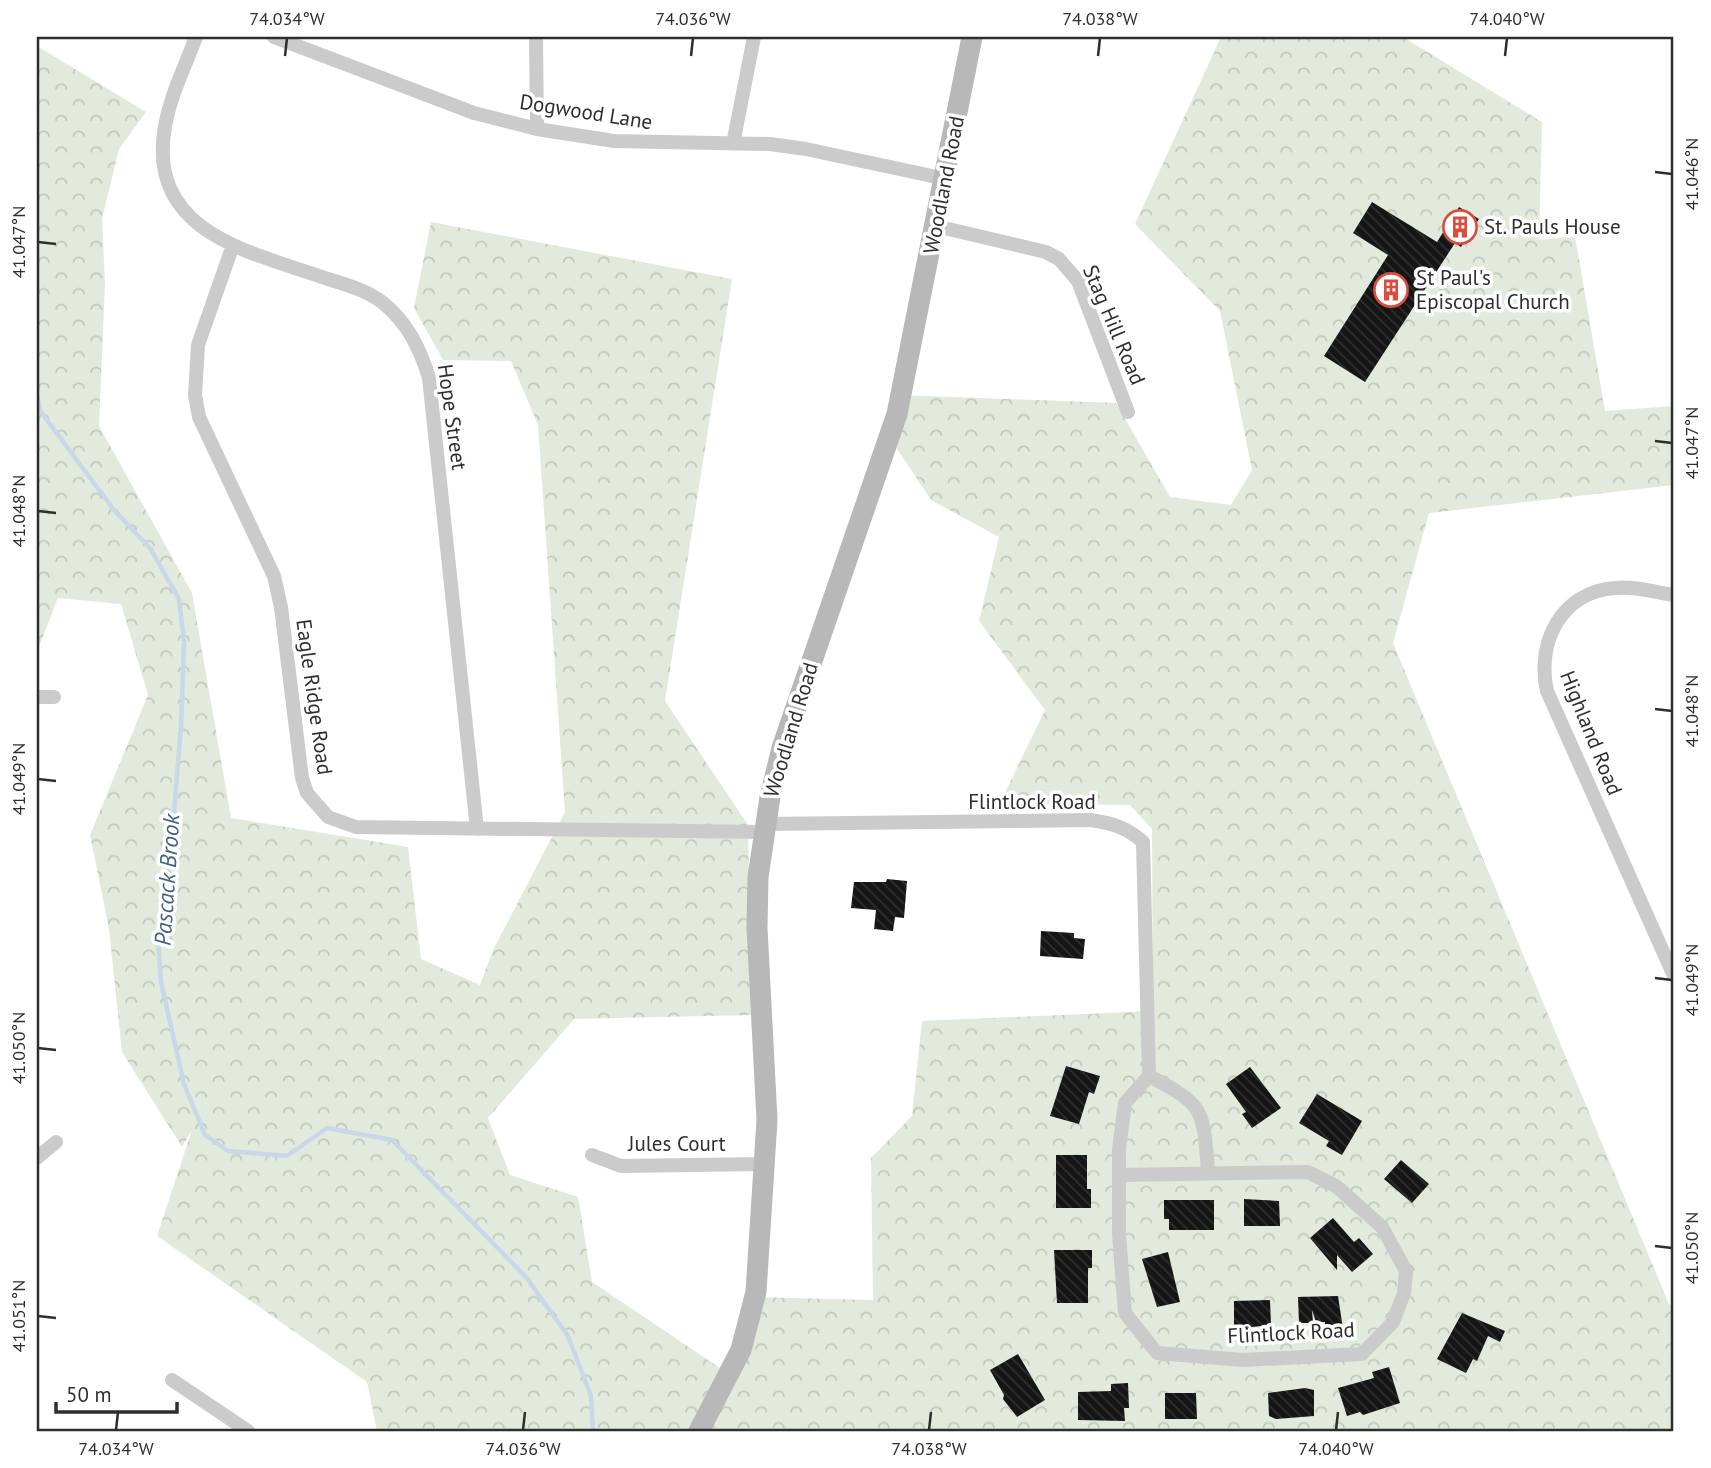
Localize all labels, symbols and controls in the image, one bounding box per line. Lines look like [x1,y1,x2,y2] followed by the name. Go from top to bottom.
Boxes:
[249,7,325,30] text: 74.034°W
[655,7,731,30] text: 74.036°W
[1062,7,1138,30] text: 74.038°W
[1469,7,1545,30] text: 74.040°W
[518,88,654,135] street label: Dogwood Lane
[917,114,970,256] street label: Woodland Road
[1680,138,1703,210] text: 41.046°N
[7,206,30,278] text: 41.047°N
[1441,208,1479,246] building icon: St. Pauls House
[1484,213,1621,240] place label: St. Pauls House
[1077,261,1152,389] street label: Stag Hill Road
[1416,264,1570,315] place label: St Paul's Episcopal Church
[1372,271,1410,309] building icon: St Paul's Episcopal Church
[432,362,473,472] street label: Hope Street
[1680,407,1703,479] text: 41.047°N
[7,475,30,547] text: 41.048°N
[290,617,339,776] street label: Eagle Ridge Road
[757,659,824,801] street label: Woodland Road
[1554,667,1629,799] street label: Highland Road
[1680,675,1703,747] text: 41.048°N
[7,743,30,815] text: 41.049°N
[968,788,1096,815] street label: Flintlock Road
[147,812,186,947] water label: Pascack Brook
[1680,944,1703,1016] text: 41.049°N
[7,1012,30,1084] text: 41.050°N
[627,1130,726,1157] street label: Jules Court
[1680,1212,1703,1284] text: 41.050°N
[7,1280,30,1352] text: 41.051°N
[1227,1316,1355,1349] street label: Flintlock Road
[56,1370,177,1414] scale bar
[66,1381,112,1408] text: 50 m
[78,1437,154,1460] text: 74.034°W
[485,1437,561,1460] text: 74.036°W
[891,1437,967,1460] text: 74.038°W
[1298,1437,1374,1460] text: 74.040°W

